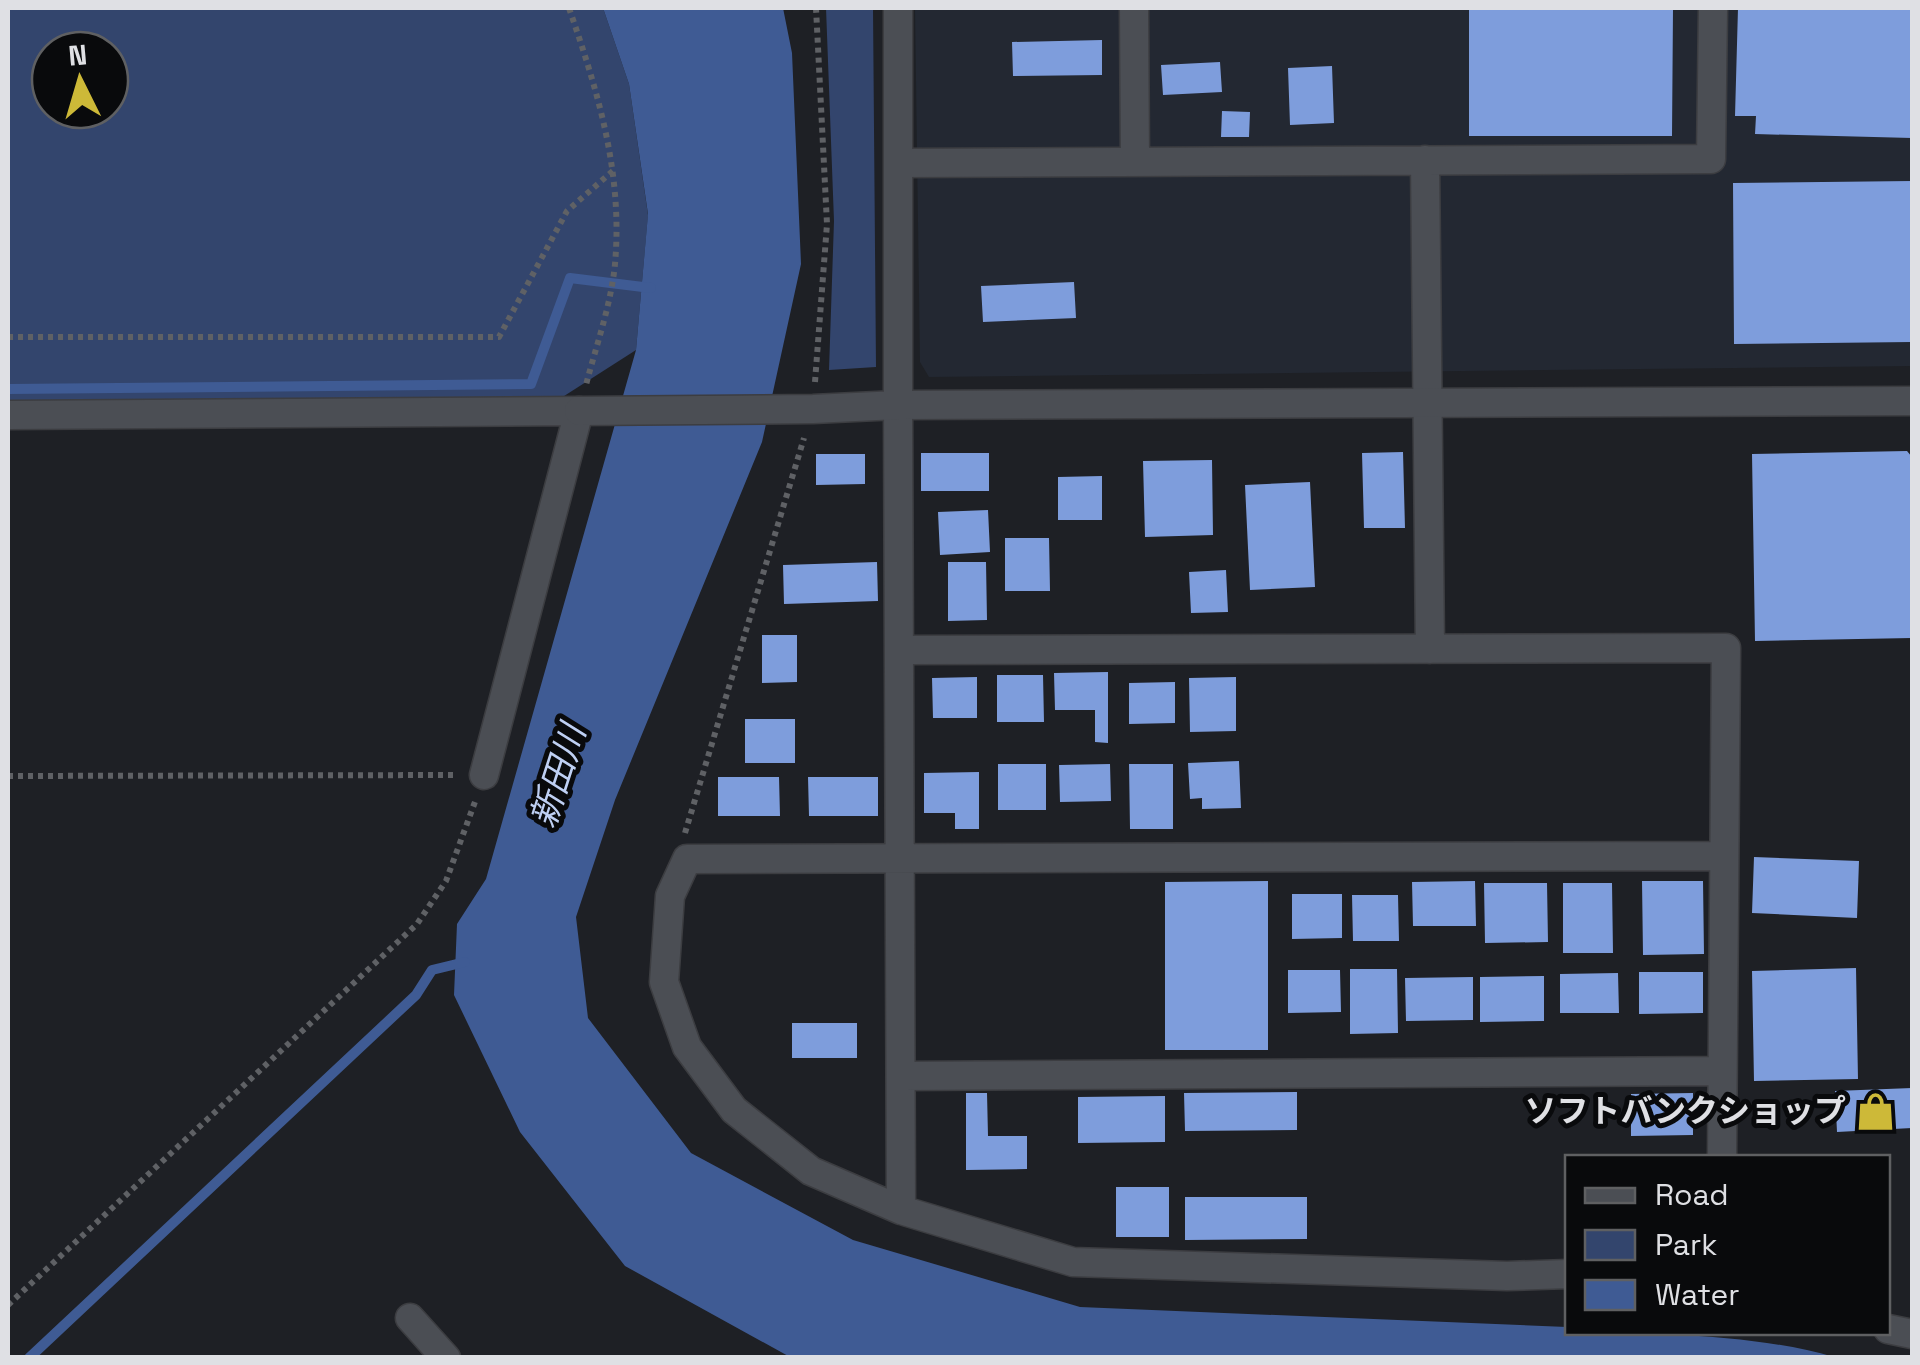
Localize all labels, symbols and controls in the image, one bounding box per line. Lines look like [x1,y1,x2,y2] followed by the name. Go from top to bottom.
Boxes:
[30,30,130,130] north arrow
[67,36,89,74] text: N
[521,715,596,833] water label: 新田川
[1855,1090,1897,1132] shop icon: ソフトバンクショップ
[1524,1091,1846,1131] place label: ソフトバンクショップ
[1565,1155,1890,1335] legend
[1655,1175,1729,1214] text: Road
[1655,1225,1717,1264] text: Park
[1655,1275,1740,1314] text: Water

